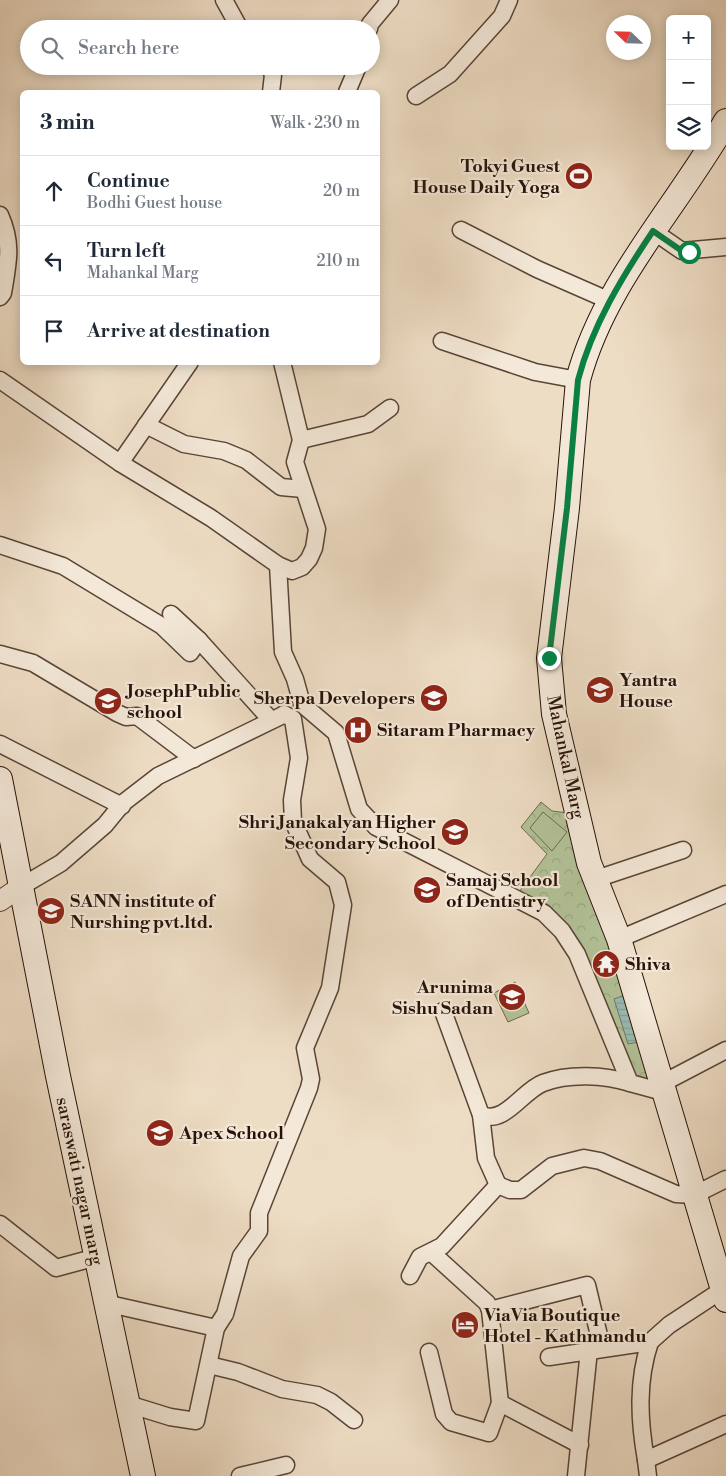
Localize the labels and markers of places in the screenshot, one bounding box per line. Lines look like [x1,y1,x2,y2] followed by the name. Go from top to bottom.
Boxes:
[413,155,561,199] place label: Tokyi Guest House Daily Yoga
[564,161,594,191] sports icon: Tokyi Guest House Daily Yoga
[619,669,678,713] place label: Yantra House
[585,675,615,705] school or university icon: Yantra House
[124,680,241,724] place label: JosephPublic school
[419,683,449,713] school or university icon: Sherpa Developers
[93,686,123,716] school or university icon: JosephPublic school
[254,687,415,710] place label: Sherpa Developers
[343,715,373,745] hospital icon: Sitaram Pharmacy
[377,719,536,742] place label: Sitaram Pharmacy
[239,811,436,855] place label: Shri Janakalyan Higher Secondary School
[440,817,470,847] school or university icon: Shri Janakalyan Higher Secondary School
[446,869,559,913] place label: Samaj School of Dentistry
[412,875,442,905] school or university icon: Samaj School of Dentistry
[70,890,217,934] place label: SANN institute of Nurshing pvt.ltd.
[36,896,66,926] school or university icon: SANN institute of Nurshing pvt.ltd.
[591,949,621,979] temple icon: Shiva
[625,953,671,976] place label: Shiva
[392,976,493,1020] place label: Arunima Sishu Sadan
[497,982,527,1012] school or university icon: Arunima Sishu Sadan
[145,1118,175,1148] school or university icon: Apex School
[178,1122,284,1145] place label: Apex School
[483,1304,646,1348] place label: ViaVia Boutique Hotel - Kathmandu
[450,1310,480,1340] hotel icon: ViaVia Boutique Hotel - Kathmandu

